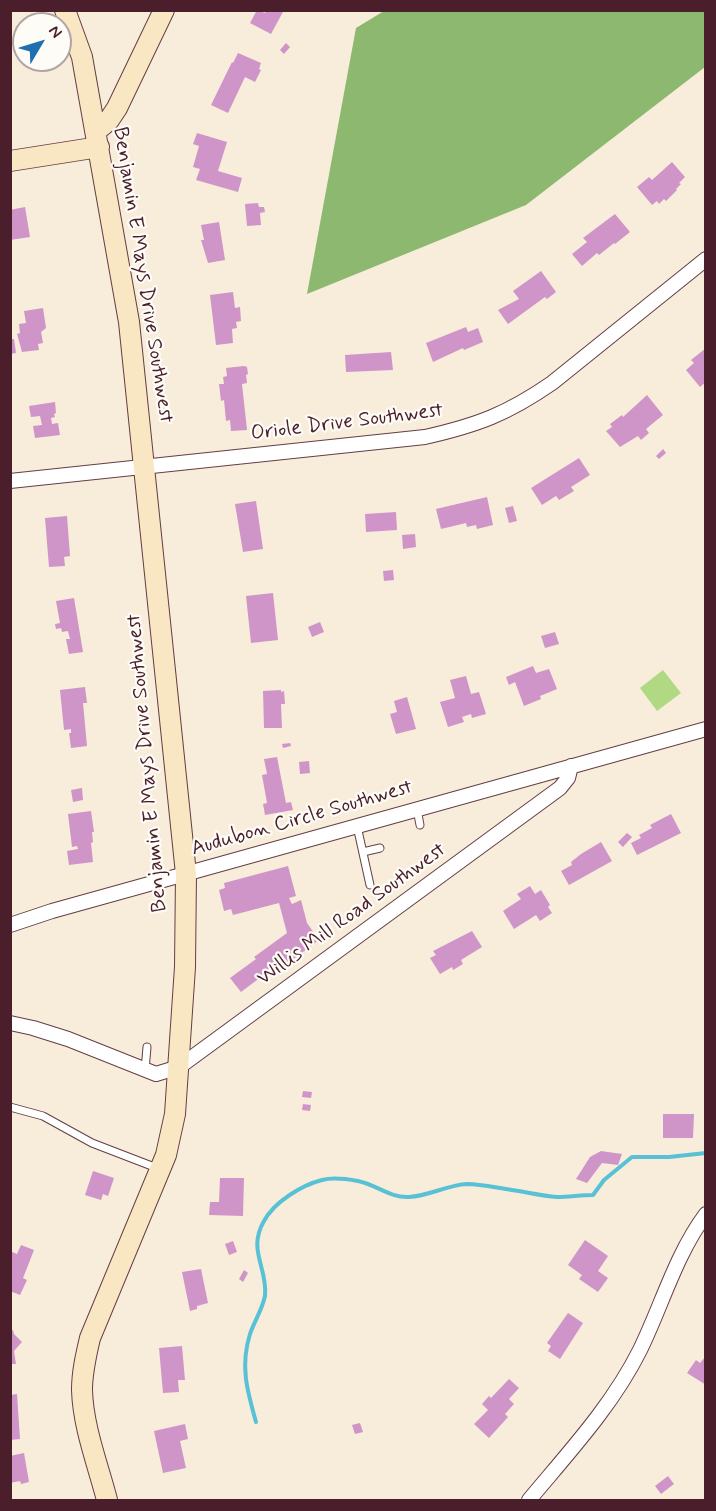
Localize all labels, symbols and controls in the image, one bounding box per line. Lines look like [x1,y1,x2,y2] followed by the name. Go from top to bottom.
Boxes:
[12,12,72,72] north arrow
[43,21,67,43] text: N
[106,125,178,425] street label: Benjamin E Mays Drive Southwest
[250,399,444,447] street label: Oriole Drive Southwest
[122,613,174,913] street label: Benjamin E Mays Drive Southwest
[189,775,415,863] street label: Audubon Circle Southwest
[253,838,451,992] street label: Willis Mill Road Southwest

